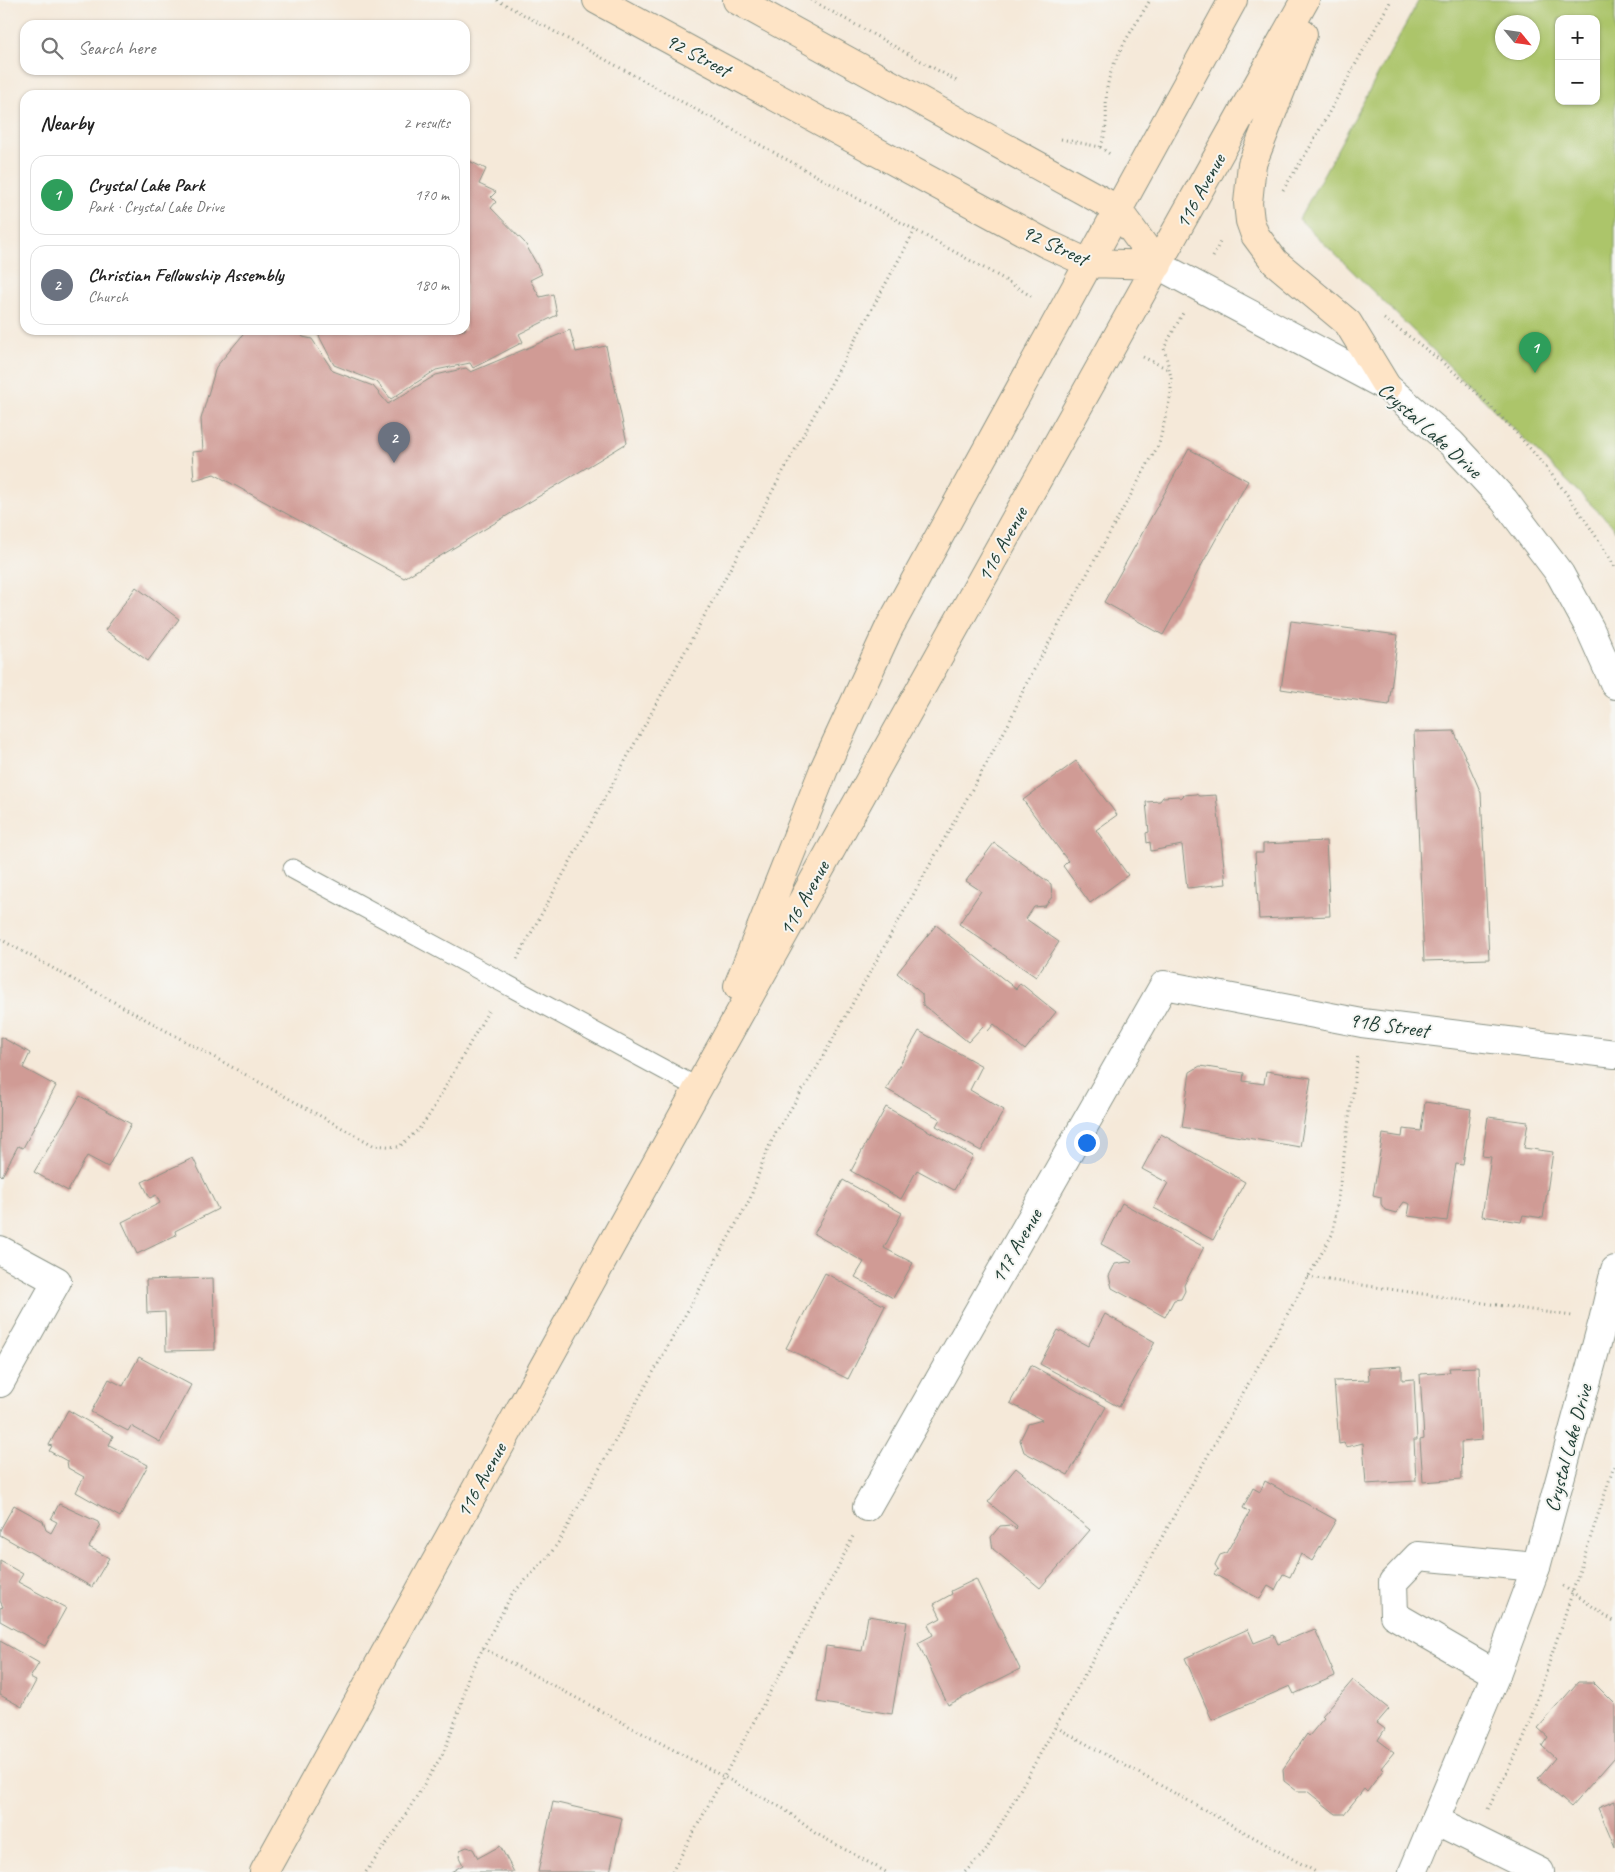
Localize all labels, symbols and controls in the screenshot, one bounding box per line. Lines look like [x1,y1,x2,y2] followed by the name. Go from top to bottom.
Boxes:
[1495,15,1540,60] north arrow
[1555,15,1600,105] map controls
[1555,15,1600,60] button: +
[20,20,470,75] search box
[661,27,738,84] street label: 92 Street
[38,34,66,62] icon: search
[78,36,155,60] text: Search here
[1555,60,1600,105] button: −
[40,110,93,136] text: Nearby
[403,113,450,133] text: 2 results
[1169,148,1232,233] street label: 116 Avenue
[88,173,204,197] text: Crystal Lake Park
[53,185,61,205] text: 1
[415,185,449,205] text: 170 m
[88,197,224,217] text: Park · Crystal Lake Drive
[1018,218,1095,273] street label: 92 Street
[88,263,283,287] text: Christian Fellowship Assembly
[53,275,61,295] text: 2
[415,275,449,295] text: 180 m
[88,287,128,307] text: Church
[1519,332,1551,373] pin: 1
[1373,377,1488,484] street label: Crystal Lake Drive
[378,422,410,463] pin: 2
[971,501,1034,586] street label: 116 Avenue
[773,855,836,940] street label: 116 Avenue
[1347,1007,1434,1044] street label: 91B Street
[1074,1130,1100,1156] your location
[984,1203,1048,1288] street label: 117 Avenue
[1538,1380,1598,1515] street label: Crystal Lake Drive
[450,1437,513,1522] street label: 116 Avenue

